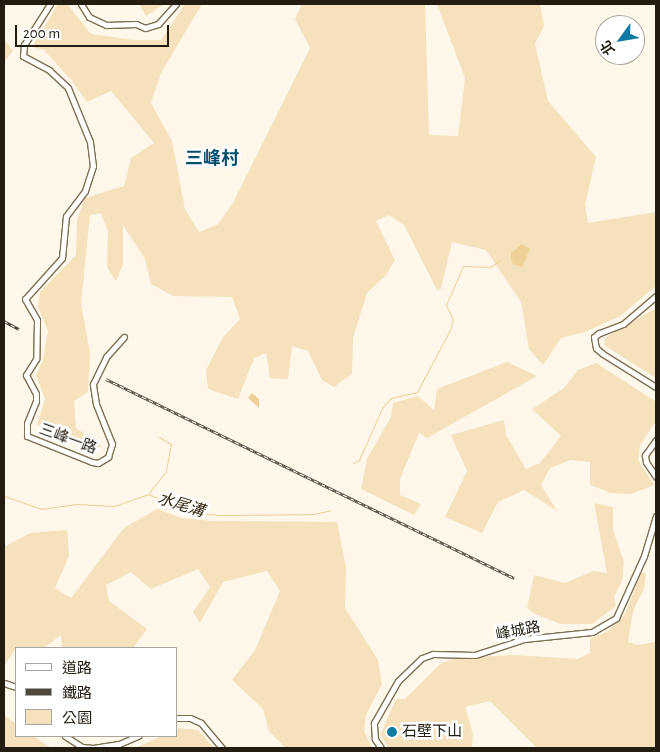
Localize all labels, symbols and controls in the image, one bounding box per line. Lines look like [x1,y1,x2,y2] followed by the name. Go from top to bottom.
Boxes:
[18,15,171,47] scale bar
[595,15,645,65] north arrow
[23,26,60,41] text: 200 m
[598,38,618,57] text: 北
[185,148,239,170] district label: 三峰村
[37,420,99,458] street label: 三峰一路
[155,489,207,521] water label: 水尾溝
[494,618,542,644] street label: 峰城路
[15,647,178,737] legend
[62,661,92,676] text: 道路
[62,686,92,701] text: 鐵路
[62,711,92,726] text: 公園
[402,723,462,741] place label: 石壁下山
[386,726,398,738] marker: 石壁下山

